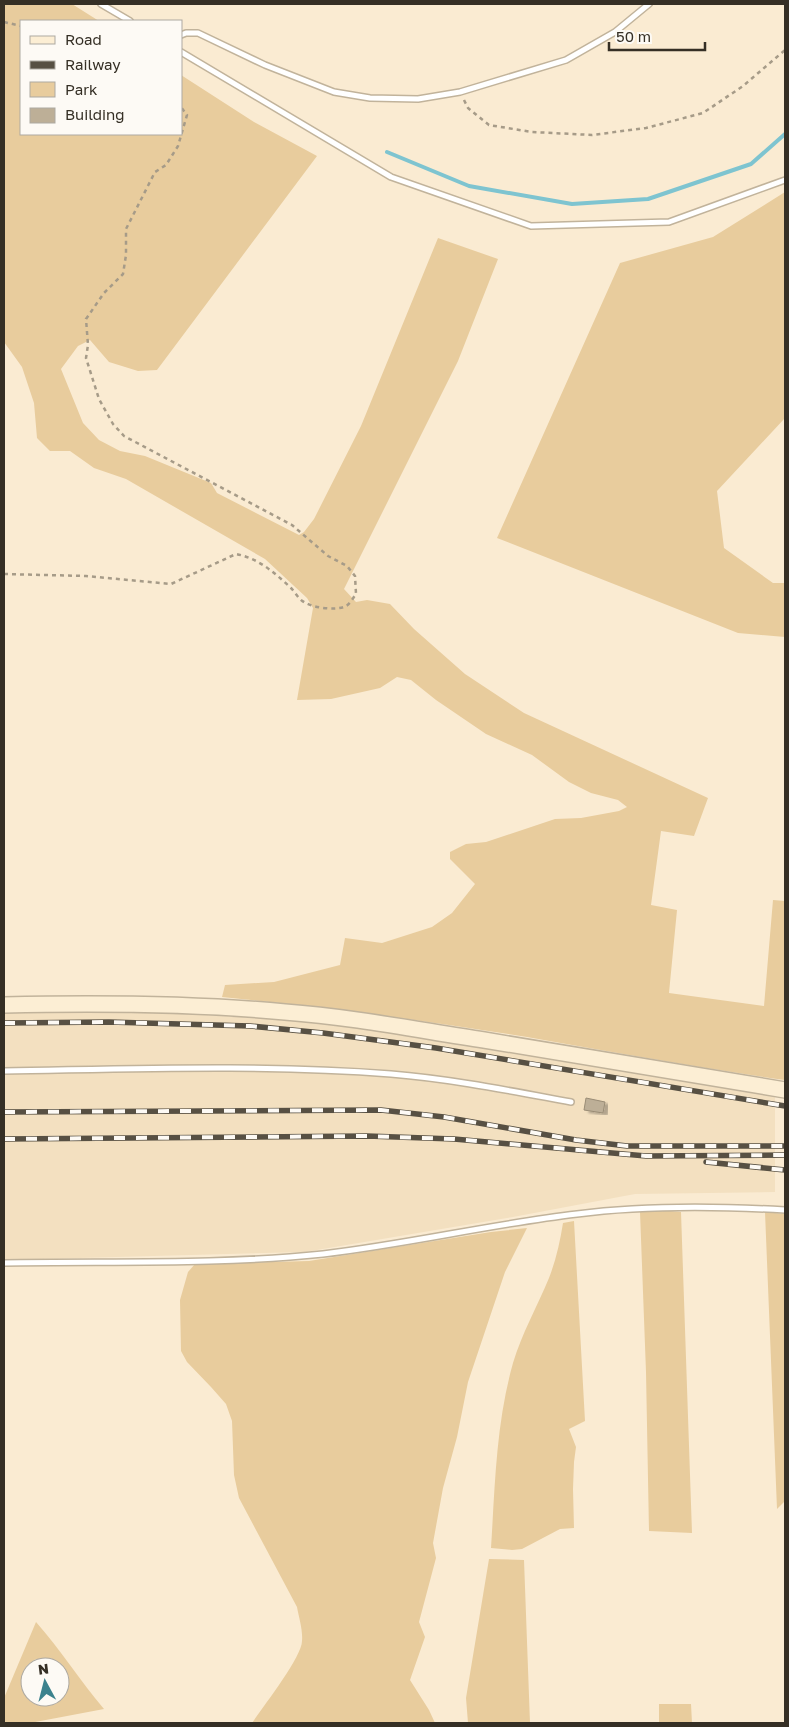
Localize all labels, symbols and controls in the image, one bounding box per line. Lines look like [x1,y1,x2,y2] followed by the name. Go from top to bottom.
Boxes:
[20,20,182,135] legend
[609,20,705,52] scale bar
[616,27,651,45] text: 50 m
[65,30,102,48] text: Road
[65,55,121,73] text: Railway
[65,80,98,98] text: Park
[65,105,125,123] text: Building
[20,1657,70,1707] north arrow
[37,1660,50,1678] text: N

